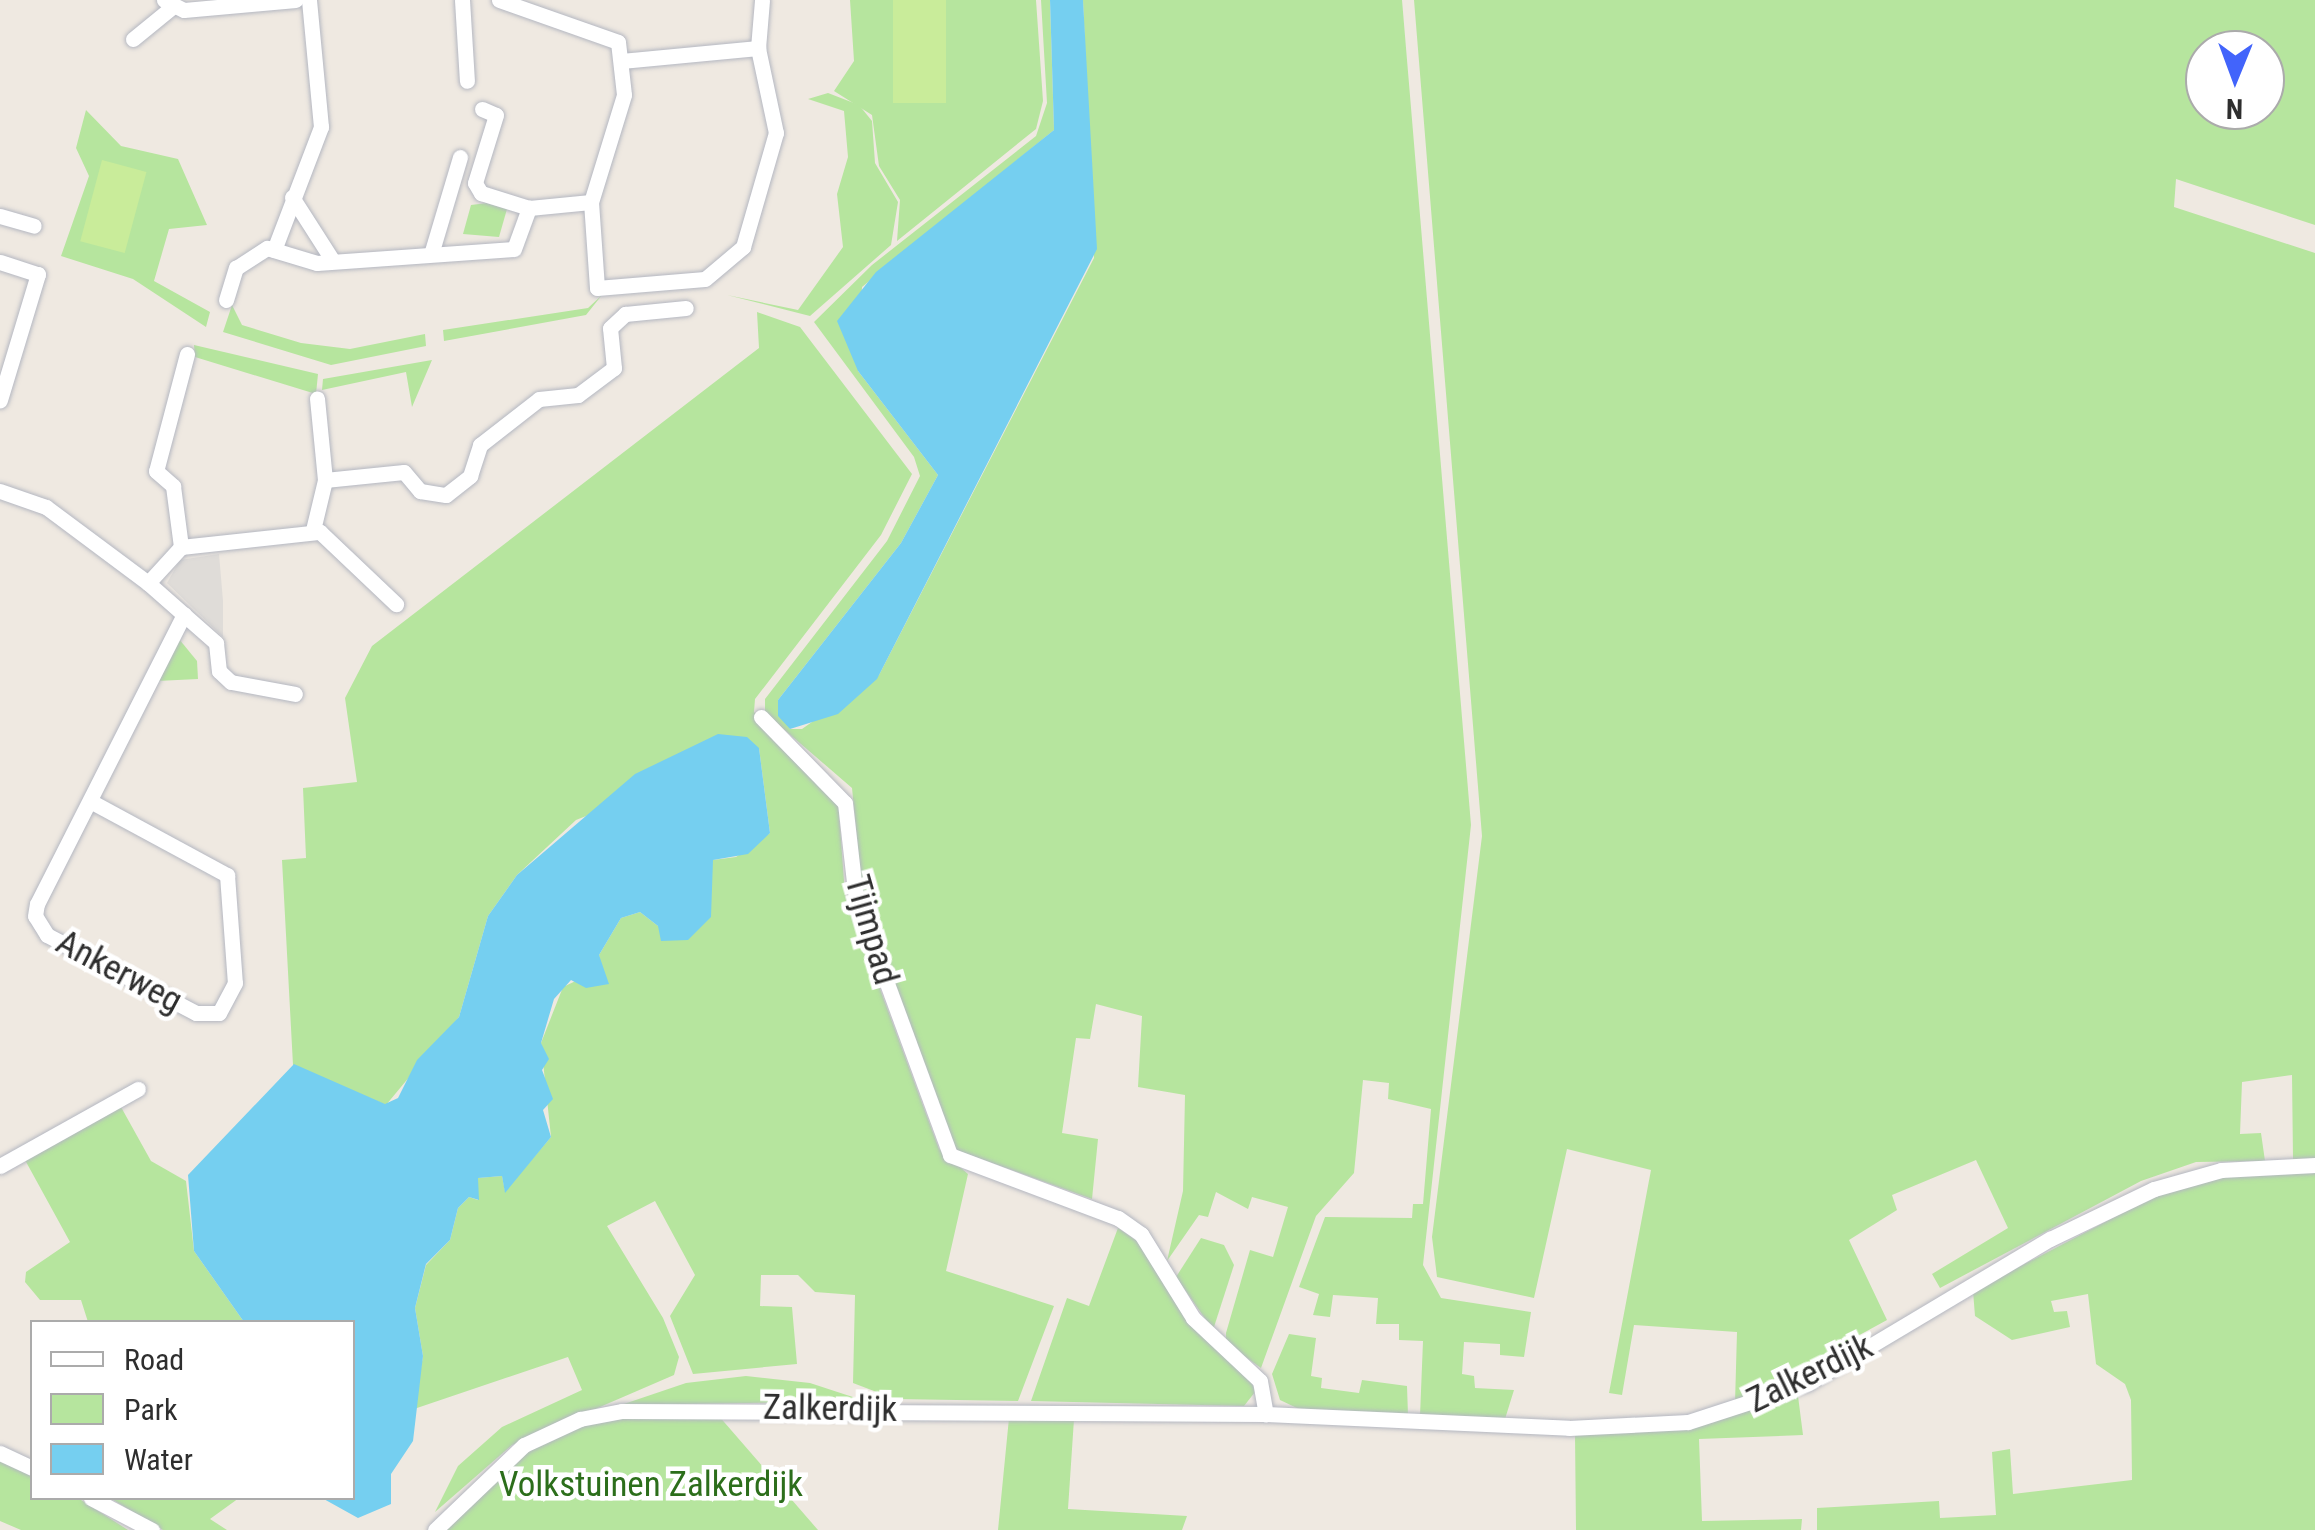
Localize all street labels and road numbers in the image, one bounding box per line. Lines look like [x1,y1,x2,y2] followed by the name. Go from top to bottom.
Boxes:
[835,870,907,990] street label: Tijmpad
[49,921,189,1023] street label: Ankerweg
[1740,1326,1880,1422] street label: Zalkerdijk
[762,1387,898,1431] street label: Zalkerdijk

